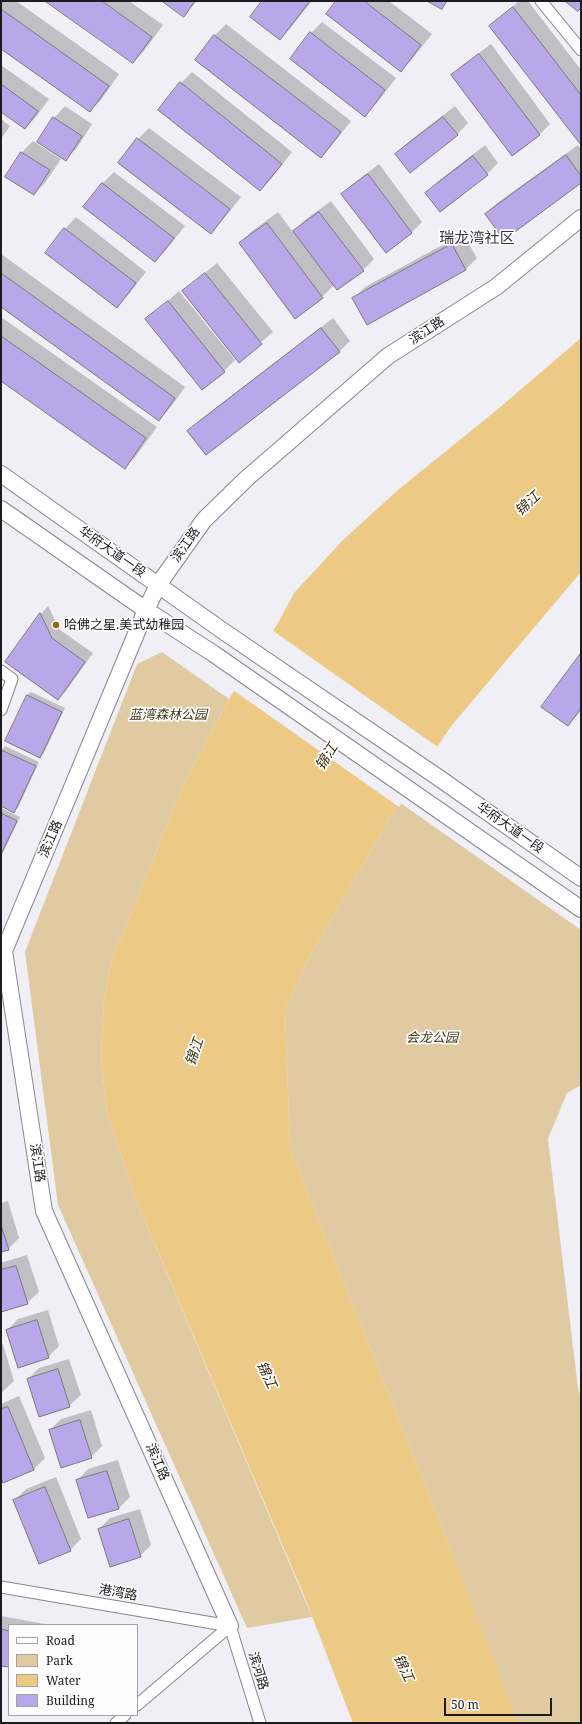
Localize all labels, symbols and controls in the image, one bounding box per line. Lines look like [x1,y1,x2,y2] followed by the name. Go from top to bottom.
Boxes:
[440,230,514,248] district label: 瑞龙湾社区
[406,314,448,348] street label: 滨江路
[512,488,544,520] water label: 锦江
[76,523,148,581] street label: 华府大道一段
[168,525,204,565] street label: 滨江路
[64,617,184,633] place label: 哈佛之星.美式幼稚园
[51,620,61,630] marker: 哈佛之星.美式幼稚园
[129,707,207,723] park label: 蓝湾森林公园
[312,741,342,773] water label: 锦江
[474,799,546,857] street label: 华府大道一段
[36,818,66,860] street label: 滨江路
[406,1030,458,1046] park label: 会龙公园
[182,1036,208,1068] water label: 锦江
[26,1143,48,1183] street label: 滨江路
[252,1359,280,1391] water label: 锦江
[142,1441,172,1483] street label: 滨江路
[97,1582,139,1604] street label: 港湾路
[8,1624,138,1716] legend
[46,1632,75,1649] text: Road
[245,1650,271,1692] street label: 滨河路
[46,1652,73,1669] text: Park
[389,1652,417,1684] water label: 锦江
[46,1672,81,1689] text: Water
[446,1690,554,1716] scale bar
[46,1692,94,1709] text: Building
[451,1696,479,1713] text: 50 m

